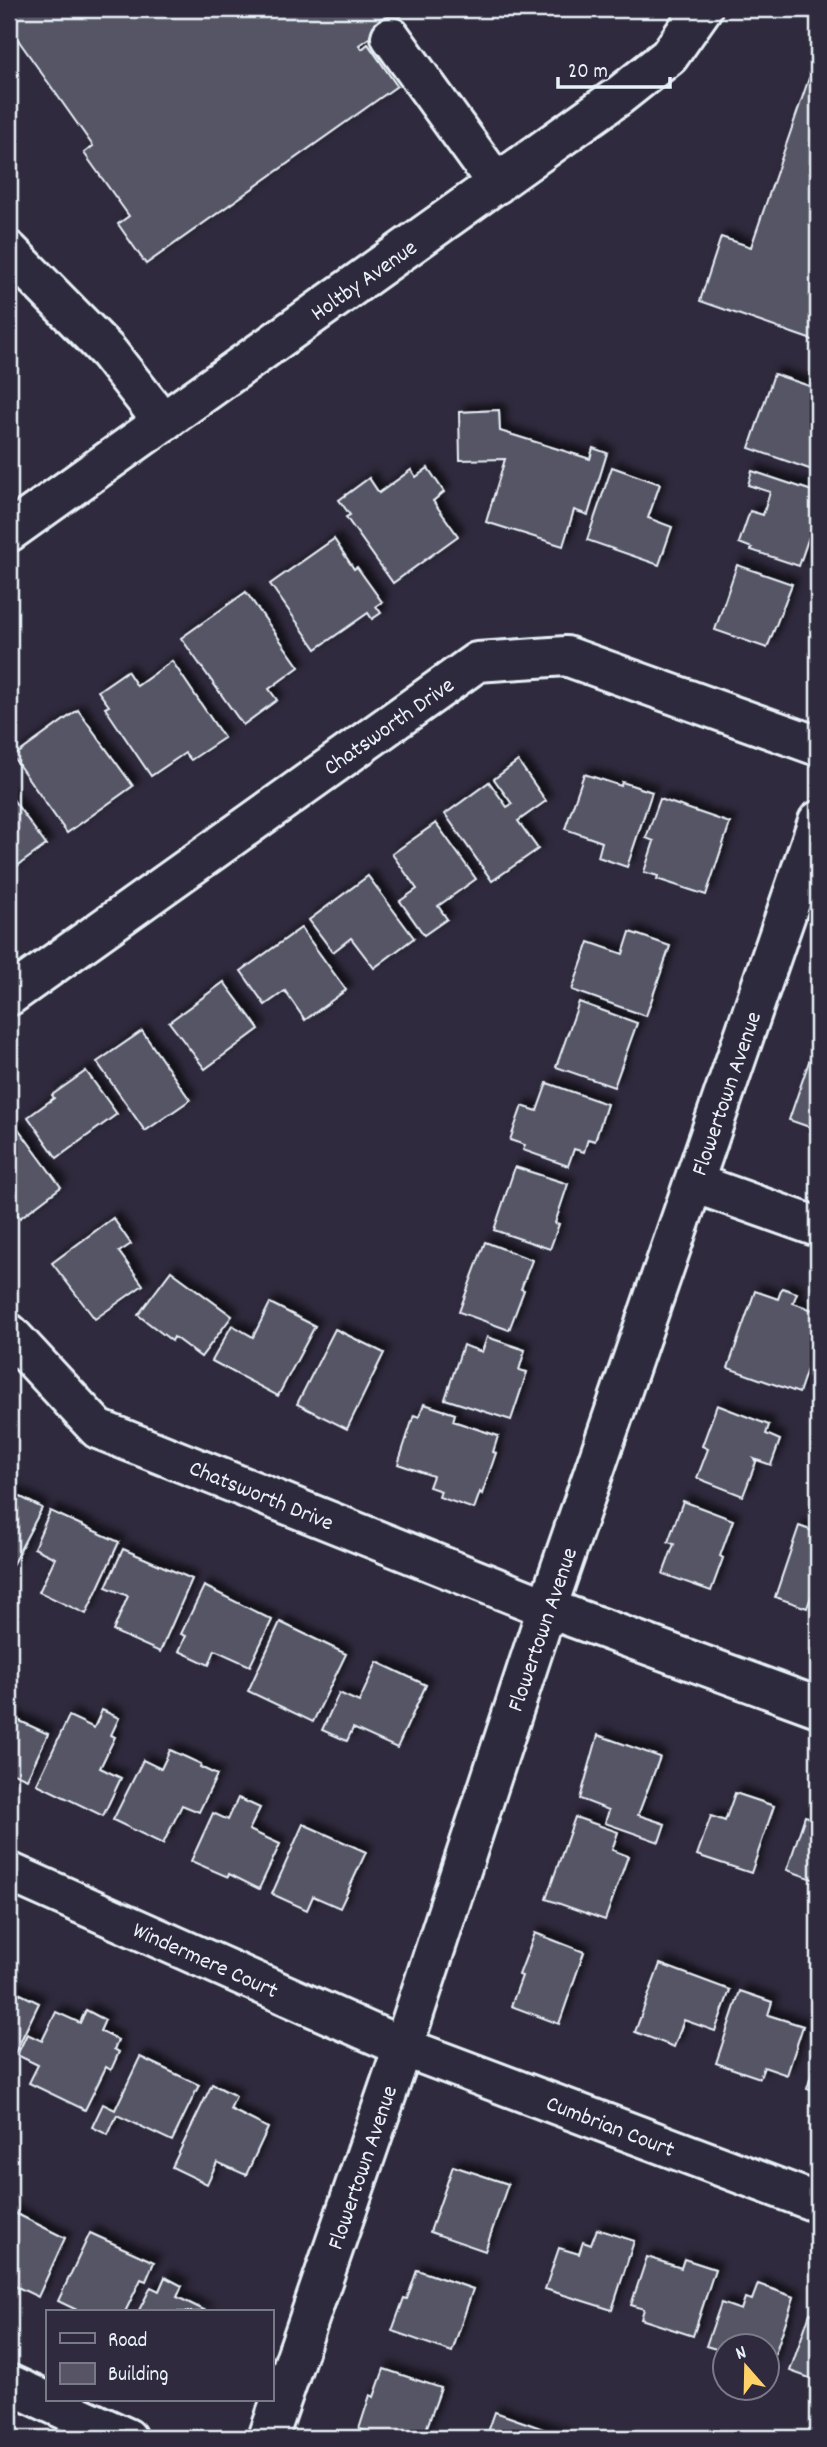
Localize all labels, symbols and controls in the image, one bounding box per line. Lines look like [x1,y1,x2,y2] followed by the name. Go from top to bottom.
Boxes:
[558,46,670,90] scale bar
[568,58,608,88] text: 20 m
[305,233,425,331] street label: Holtby Avenue
[318,670,462,785] street label: Chatsworth Drive
[685,1008,772,1181] street label: Flowertown Avenue
[184,1453,338,1541] street label: Chatsworth Drive
[501,1544,588,1717] street label: Flowertown Avenue
[127,1915,282,2009] street label: Windermere Court
[321,2082,408,2255] street label: Flowertown Avenue
[541,2089,679,2168] street label: Cumbrian Court
[46,2310,273,2402] legend
[108,2327,147,2357] text: Road
[712,2332,782,2402] north arrow
[732,2340,750,2369] text: N
[108,2361,168,2391] text: Building

